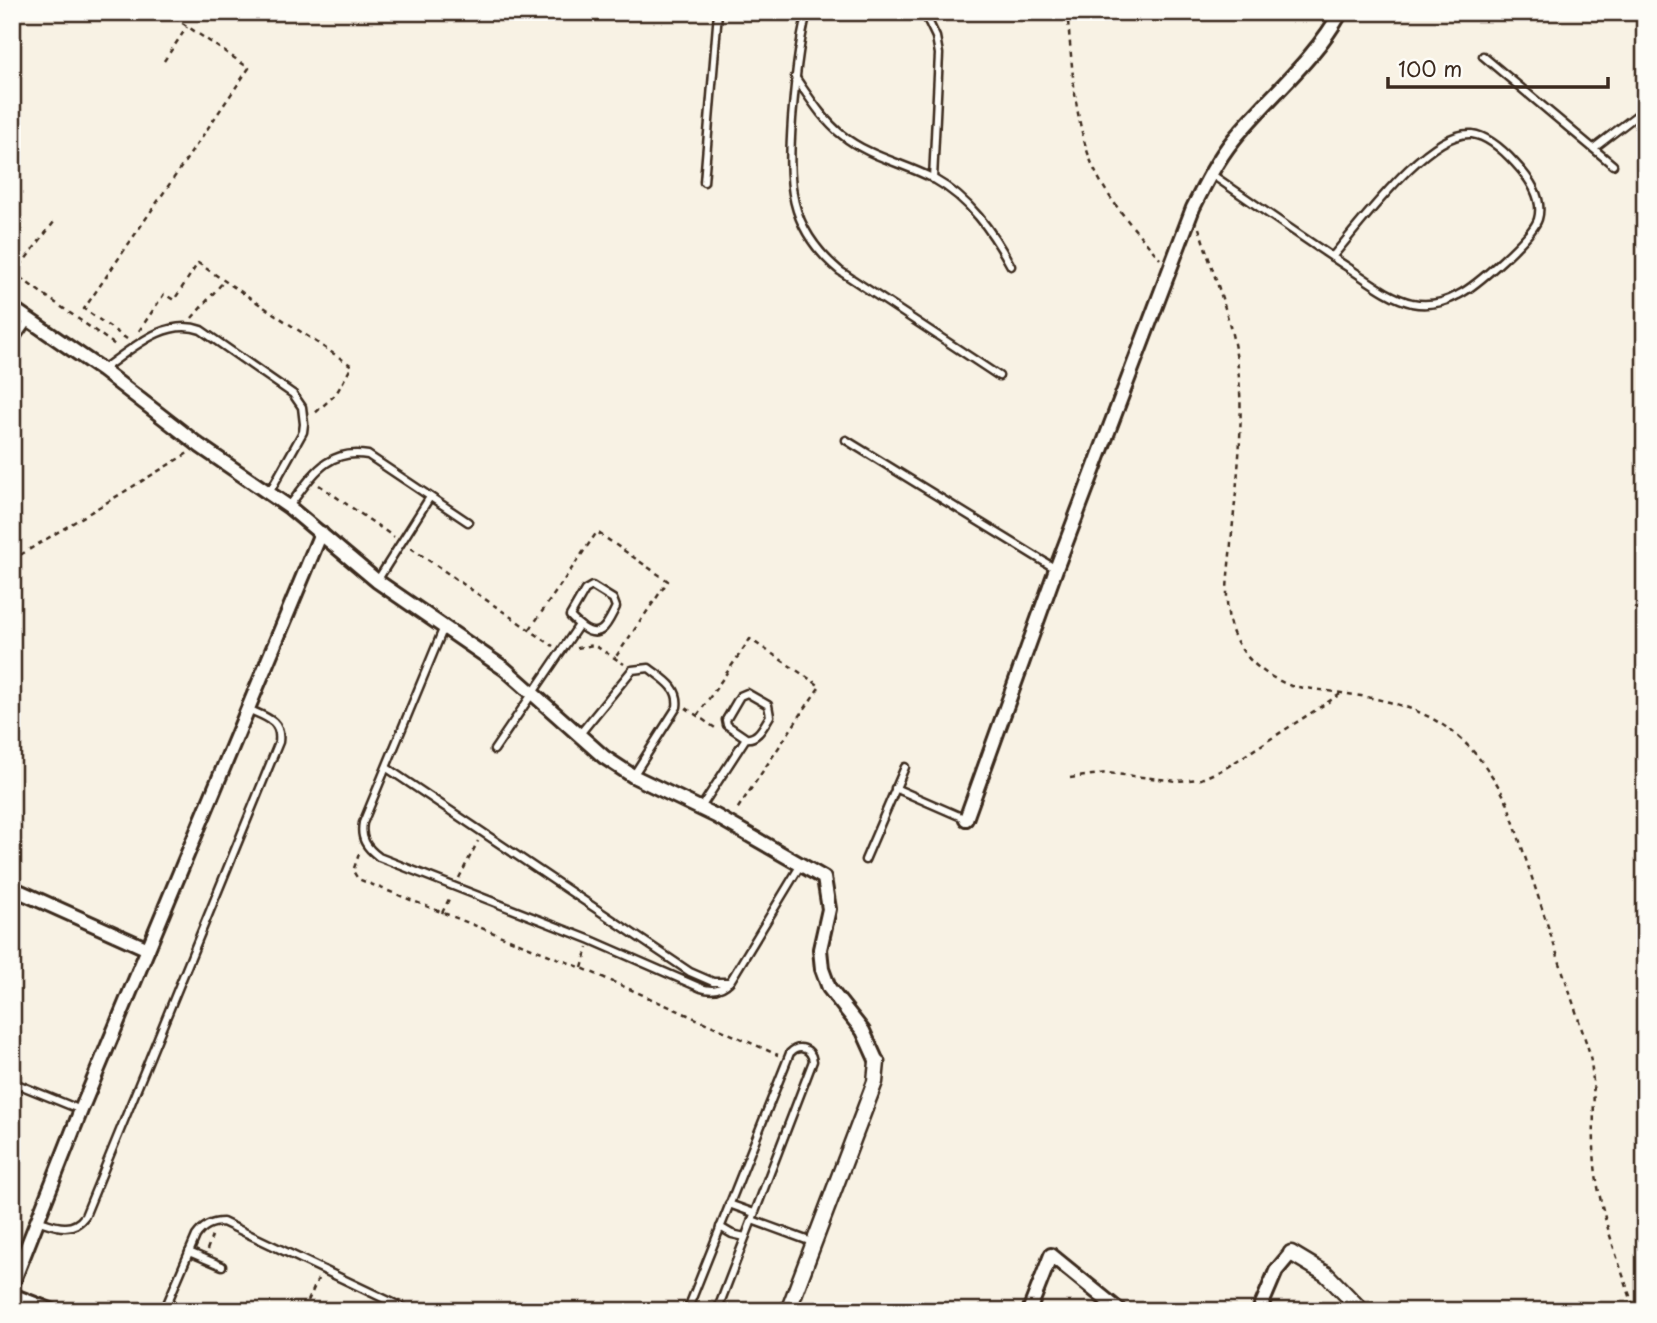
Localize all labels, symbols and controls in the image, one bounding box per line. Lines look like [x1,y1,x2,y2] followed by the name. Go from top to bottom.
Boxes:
[1388,46,1608,90] scale bar
[1398,52,1462,84] text: 100 m

